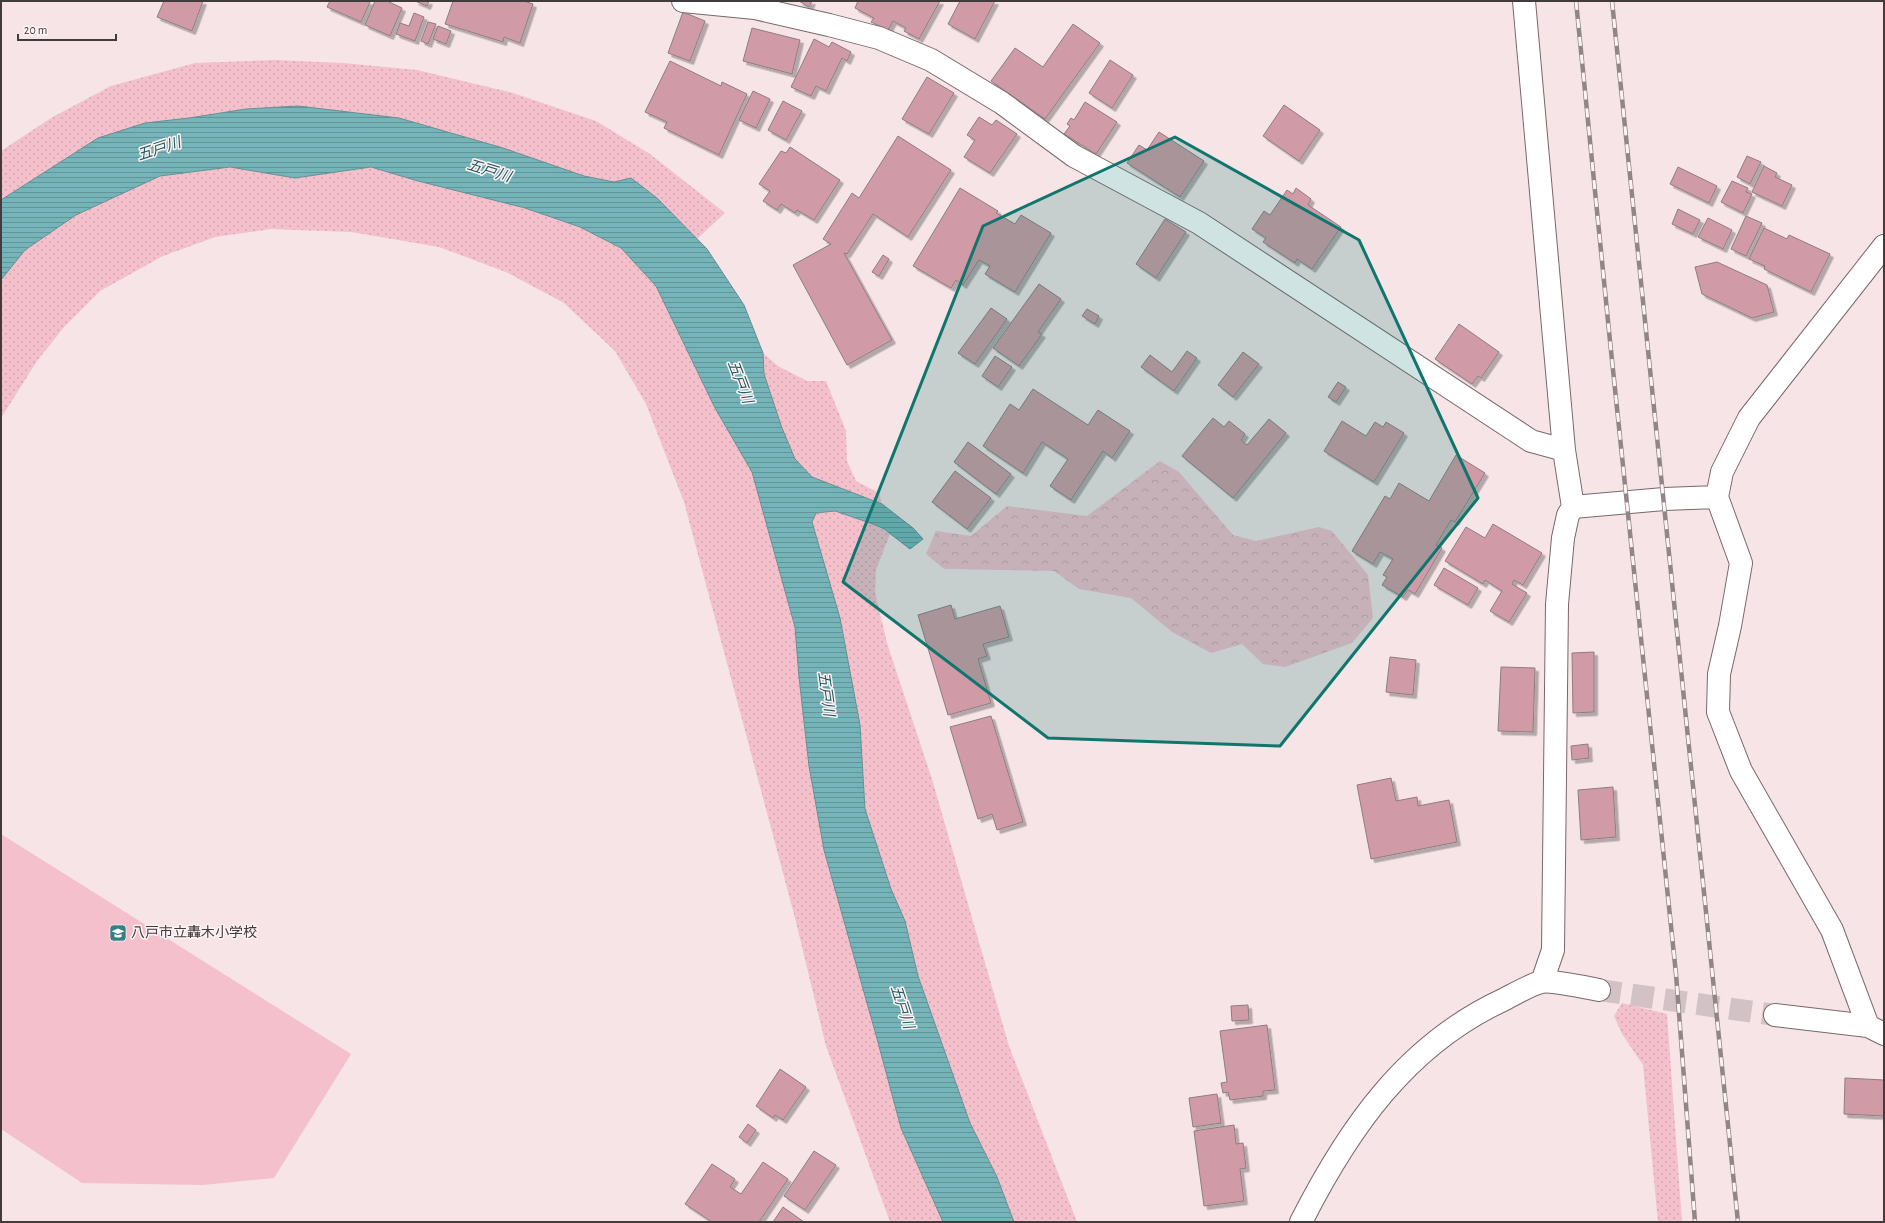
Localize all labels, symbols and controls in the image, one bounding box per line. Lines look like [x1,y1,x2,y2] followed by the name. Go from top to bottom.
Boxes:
[18,16,116,42] scale bar
[24,24,47,36] text: 20 m
[135,134,185,163] water label: 五戸川
[465,157,515,185] water label: 五戸川
[725,358,756,408] water label: 五戸川
[815,671,837,719] water label: 五戸川
[108,923,128,943] school or university icon: 八戸市立轟木小学校
[131,925,257,940] place label: 八戸市立轟木小学校
[888,983,917,1033] water label: 五戸川

